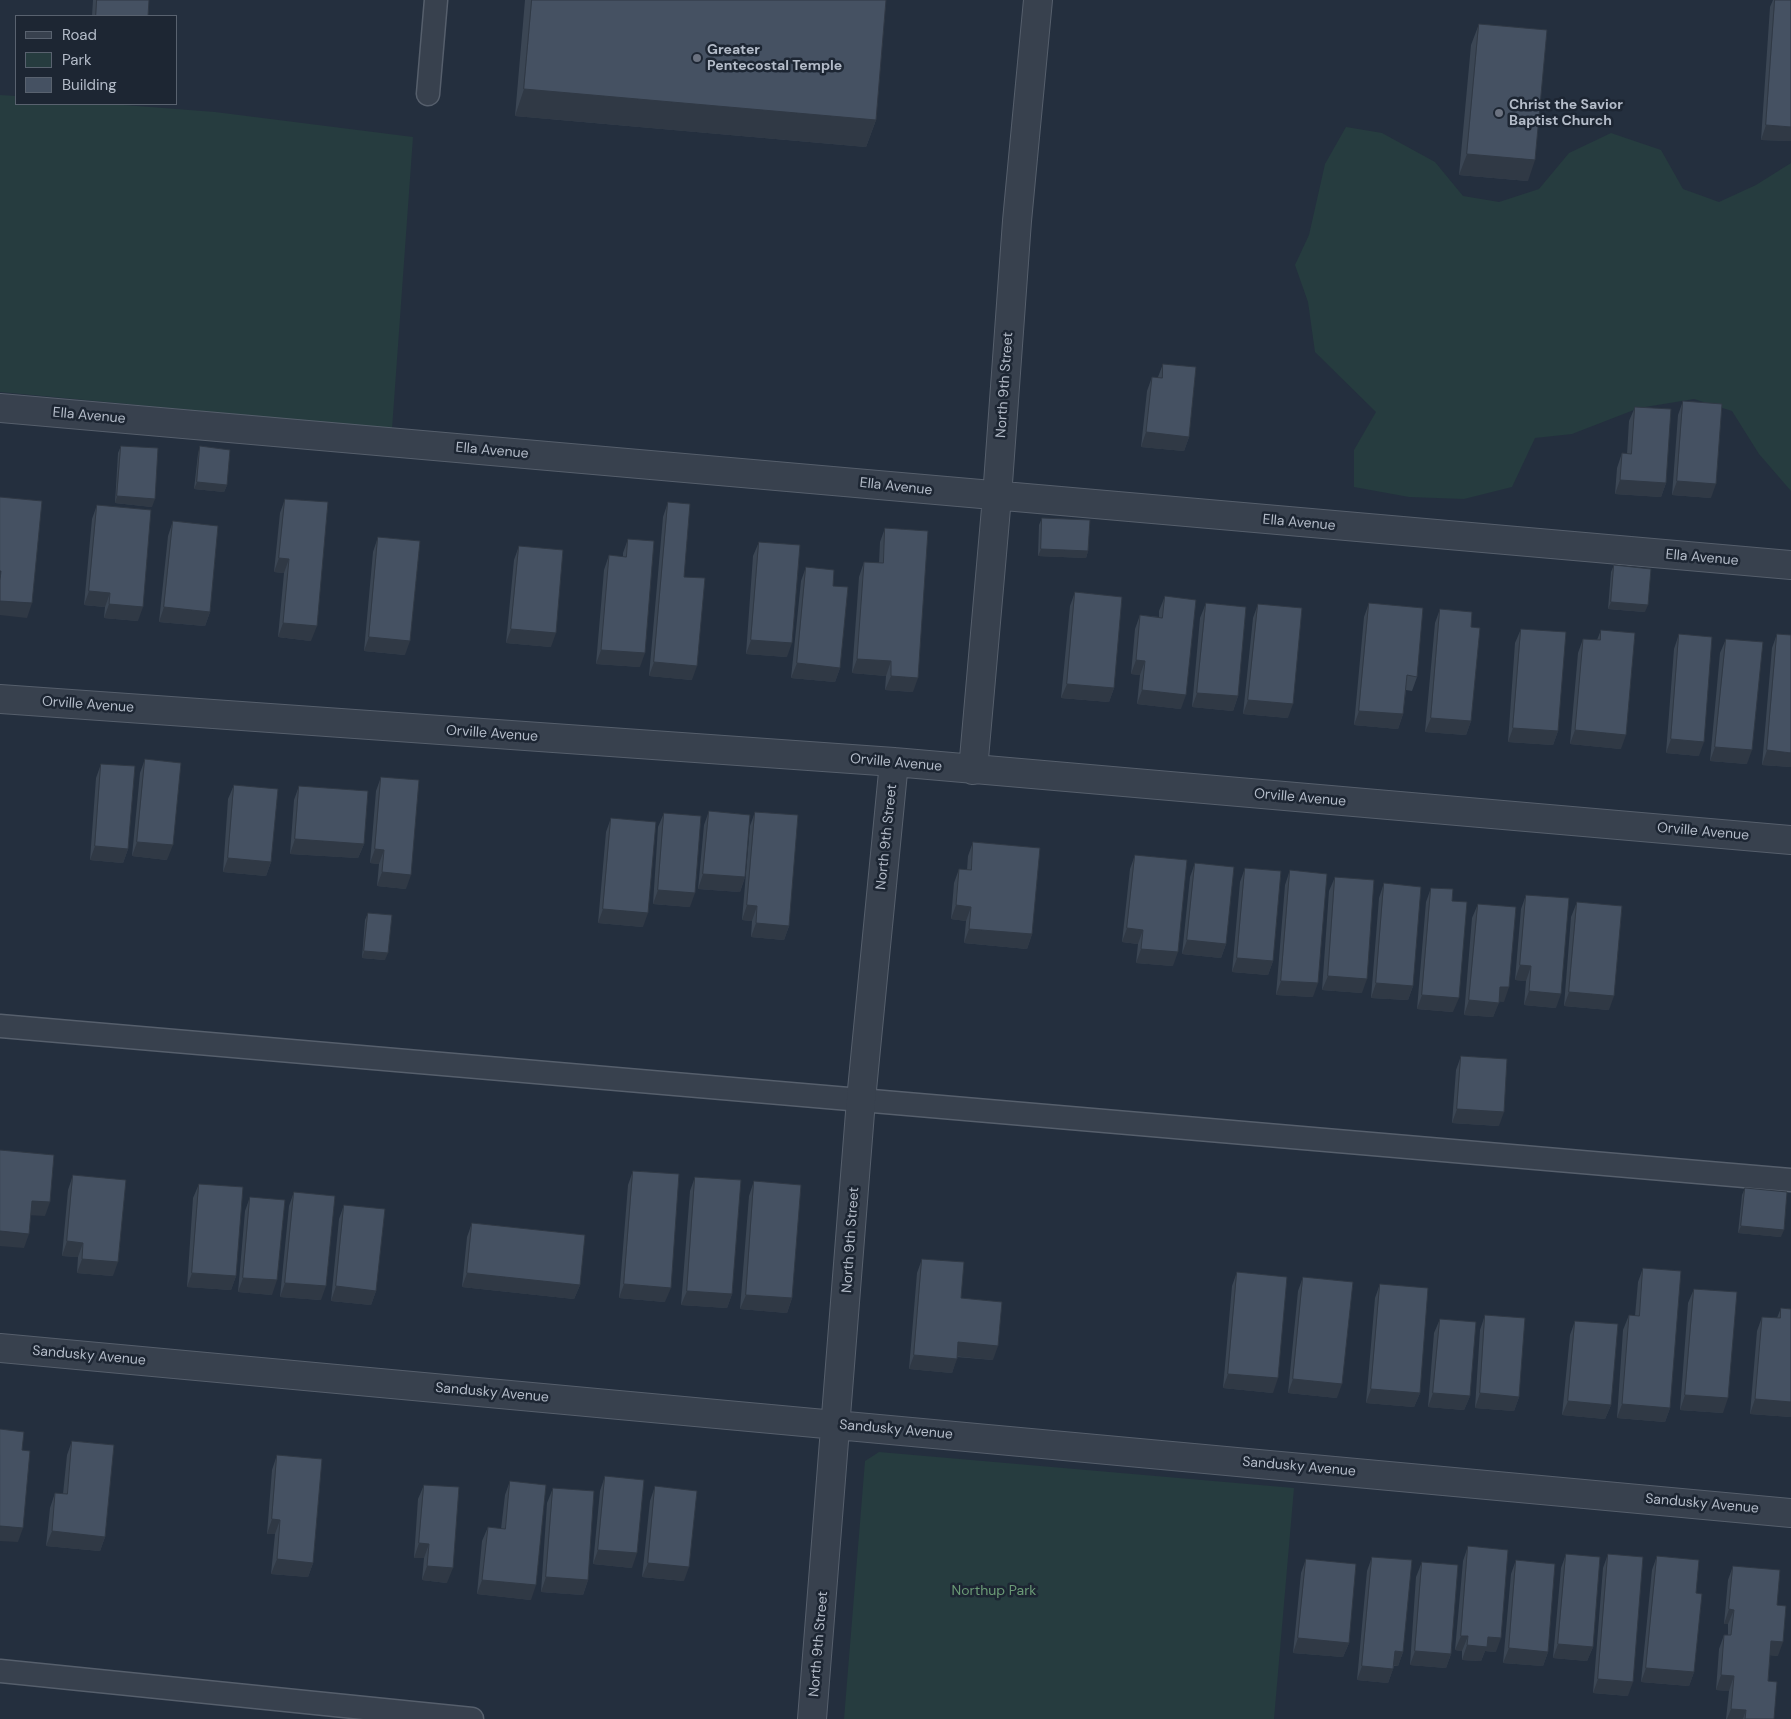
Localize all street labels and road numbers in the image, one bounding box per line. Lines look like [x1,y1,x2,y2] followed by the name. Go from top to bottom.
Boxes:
[993,331,1017,439] street label: North 9th Street
[52,404,126,428] street label: Ella Avenue
[455,439,529,463] street label: Ella Avenue
[859,475,933,499] street label: Ella Avenue
[1262,511,1336,535] street label: Ella Avenue
[1665,546,1739,570] street label: Ella Avenue
[41,693,135,717] street label: Orville Avenue
[445,722,539,746] street label: Orville Avenue
[849,751,943,775] street label: Orville Avenue
[873,783,901,891] street label: North 9th Street
[1253,786,1347,810] street label: Orville Avenue
[1656,820,1750,844] street label: Orville Avenue
[839,1186,863,1294] street label: North 9th Street
[32,1343,146,1369] street label: Sandusky Avenue
[435,1380,549,1406] street label: Sandusky Avenue
[839,1417,953,1443] street label: Sandusky Avenue
[1242,1454,1356,1480] street label: Sandusky Avenue
[1645,1491,1759,1517] street label: Sandusky Avenue
[806,1590,832,1698] street label: North 9th Street

